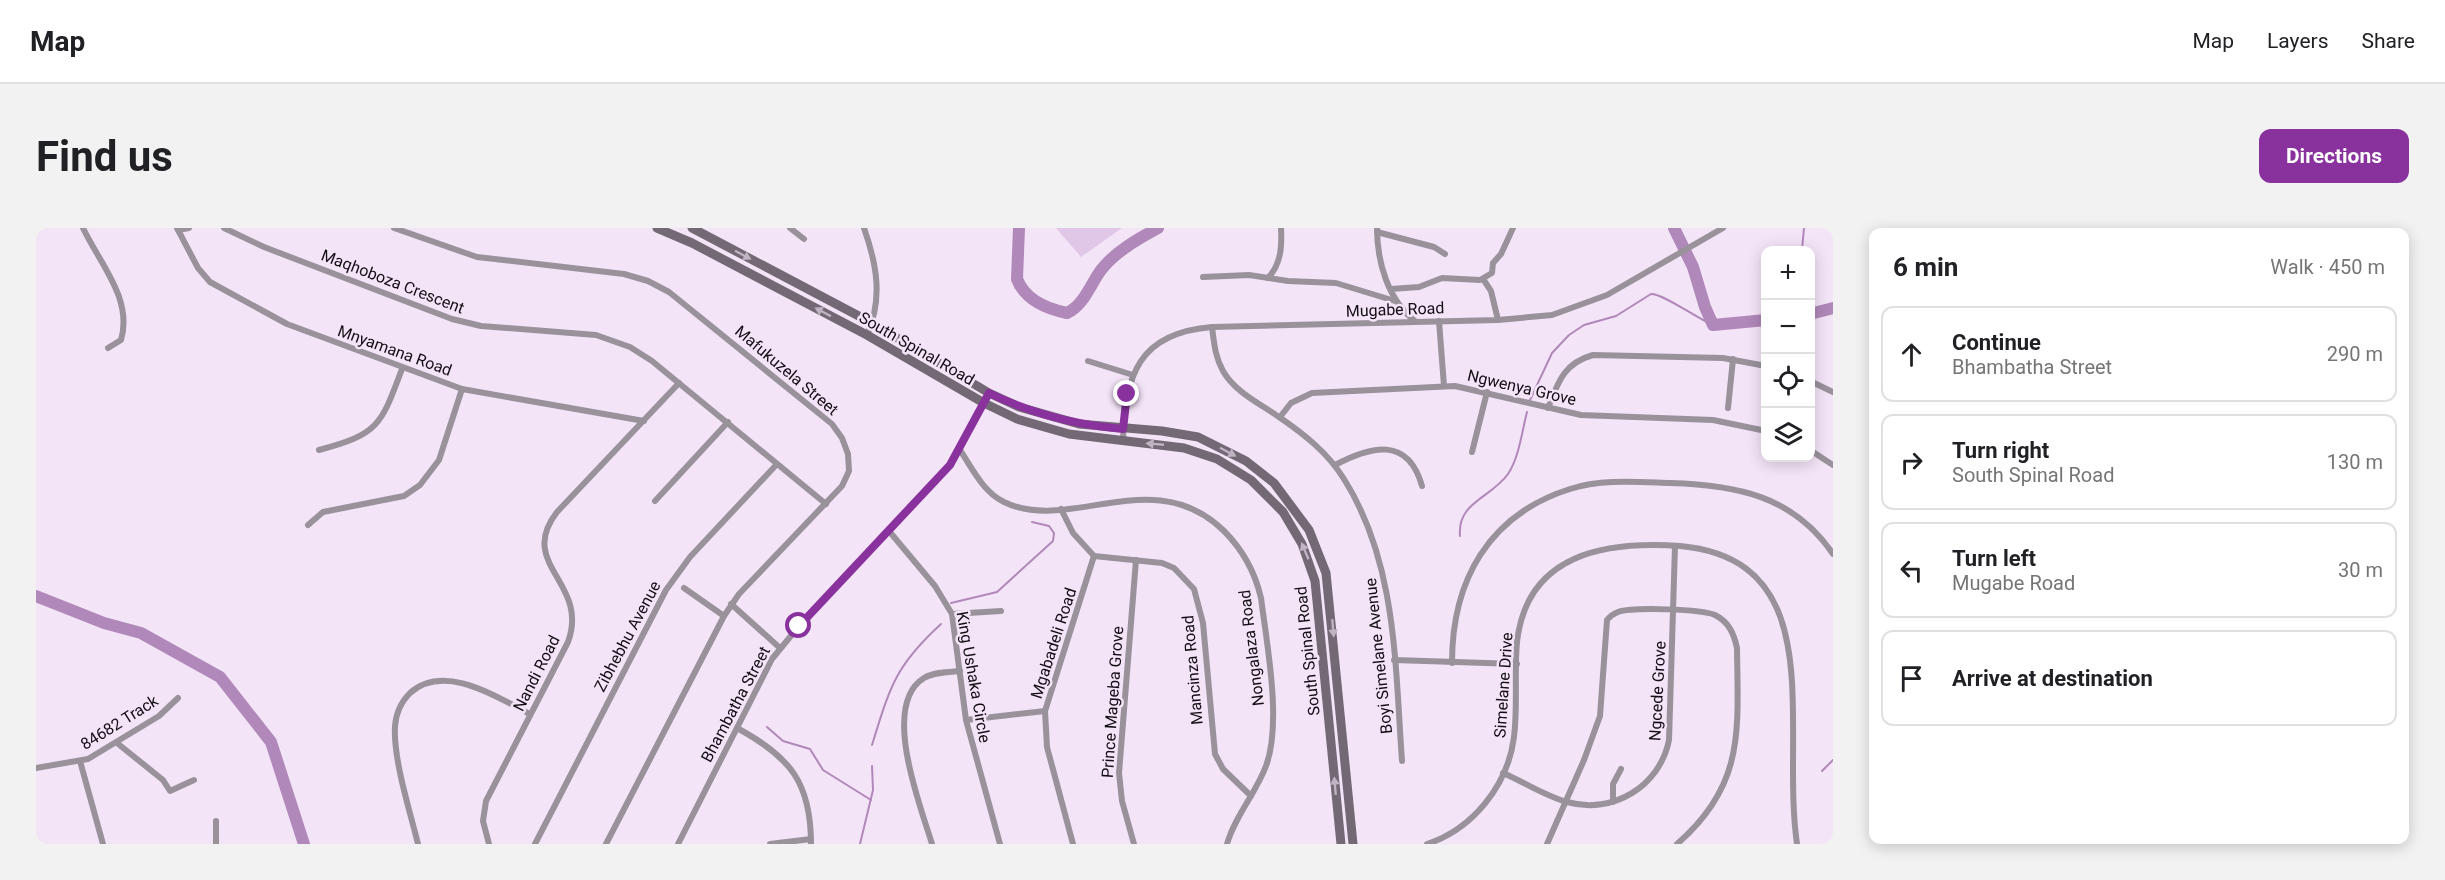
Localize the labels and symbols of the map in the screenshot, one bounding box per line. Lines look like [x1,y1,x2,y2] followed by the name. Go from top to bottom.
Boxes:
[319,245,467,318] street label: Maqhoboza Crescent
[735,250,752,260] one-way arrow
[1345,298,1445,321] street label: Mugabe Road
[814,307,831,316] one-way arrow
[856,308,978,389] street label: South Spinal Road
[335,321,454,380] street label: Mnyamana Road
[731,322,842,419] street label: Mafukuzela Street
[1466,366,1578,409] street label: Ngwenya Grove
[1113,380,1139,406] route end
[1145,439,1164,448] one-way arrow
[1220,447,1237,457] one-way arrow
[1300,542,1310,560] one-way arrow
[1361,577,1396,735] street label: Boyi Simelane Avenue
[590,578,665,695] street label: Zibhebhu Avenue
[1027,585,1080,701] street label: Mgabadeli Road
[1291,585,1324,717] street label: South Spinal Road
[1235,589,1268,707] street label: Nongalaza Road
[953,610,994,744] street label: King Ushaka Circle
[785,612,811,638] route start
[1178,614,1207,726] street label: Mancinza Road
[1328,619,1338,638] one-way arrow
[1098,625,1127,779] street label: Prince Mageba Grove
[509,632,564,714] street label: Nandi Road
[1490,632,1517,738] street label: Simelane Drive
[1645,641,1670,741] street label: Ngcede Grove
[697,643,774,765] street label: Bhambatha Street
[77,691,162,754] street label: 84682 Track
[1330,776,1340,795] one-way arrow

